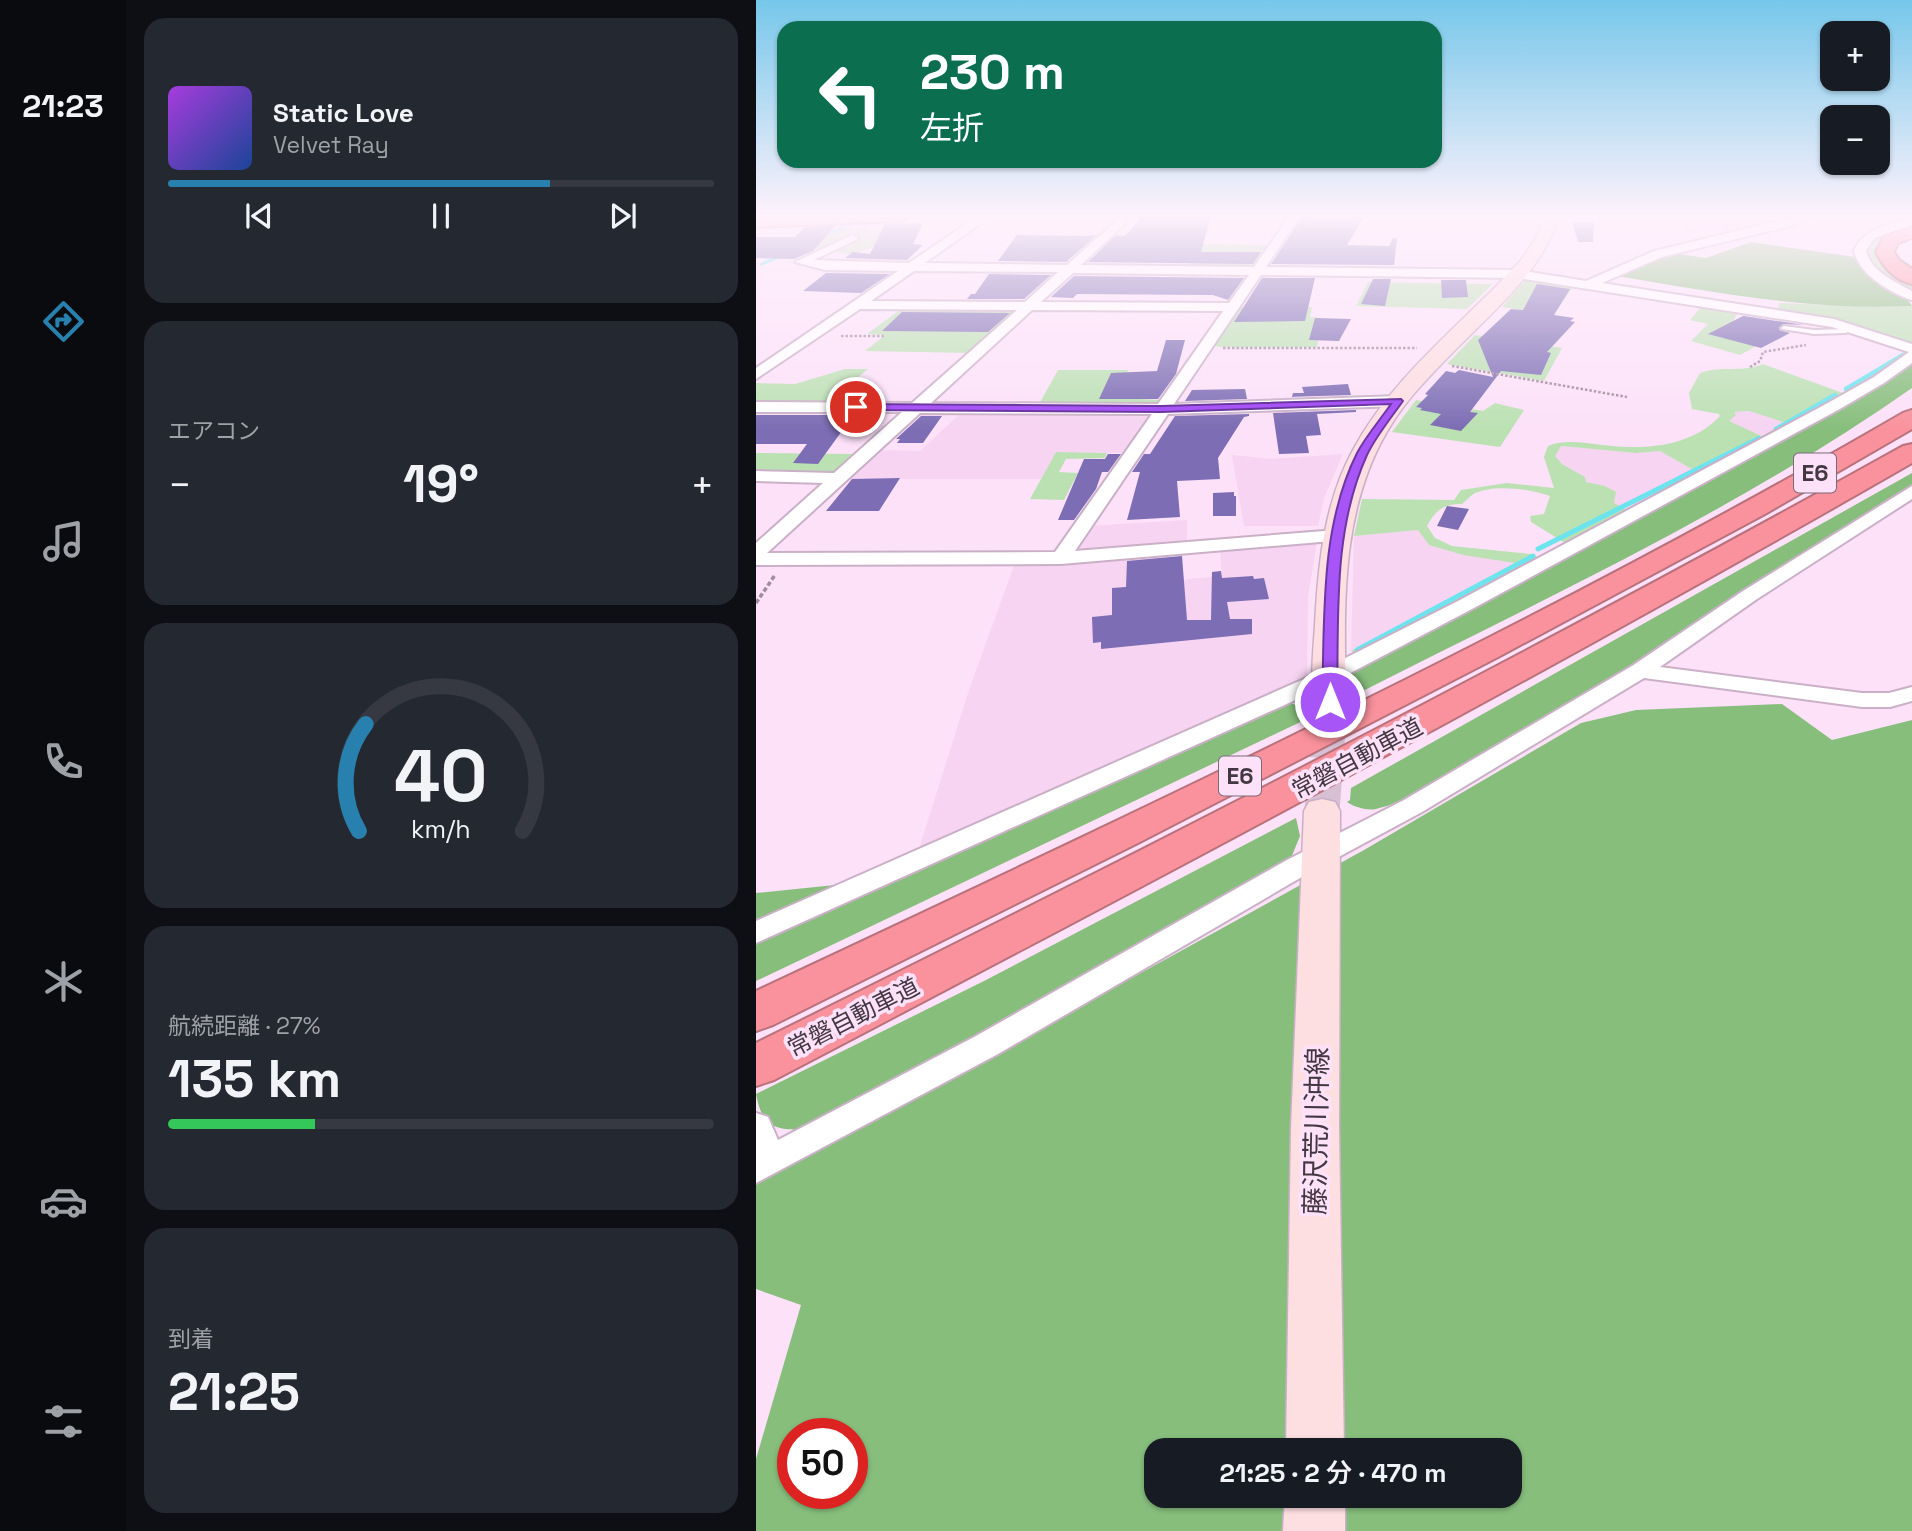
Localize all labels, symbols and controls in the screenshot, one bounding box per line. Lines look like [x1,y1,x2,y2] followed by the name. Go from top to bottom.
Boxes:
[1820,21,1890,175] map controls
[1820,21,1890,91] button: +
[920,41,1065,103] text: 230 m
[805,49,896,140] icon: left
[22,86,104,126] text: 21:23
[273,96,414,130] text: Static Love
[1820,105,1890,175] button: −
[920,108,984,148] text: 左折
[273,130,389,160] text: Velvet Ray
[240,197,278,235] icon: previous
[422,197,460,235] icon: pause
[604,197,642,235] icon: next
[39,297,88,346] icon: directions
[826,377,886,437] pin
[837,388,875,426] icon: arrive
[168,416,260,446] text: エアコン
[403,451,479,517] text: 19°
[1794,453,1836,492] road number: E6
[168,461,192,509] text: −
[690,461,714,509] text: +
[39,517,88,566] icon: music
[1293,665,1367,739] position arrow
[1286,711,1428,805] street label: 常磐自動車道
[394,730,488,823] text: 40
[39,737,88,786] icon: phone
[1219,756,1261,796] road number: E6
[411,813,471,845] text: km/h
[39,957,88,1006] icon: climate
[782,971,924,1063] street label: 常磐自動車道
[168,1011,321,1041] text: 航続距離 · 27%
[168,1046,341,1112] text: 135 km
[1297,1047,1335,1215] street label: 藤沢荒川沖線
[39,1177,88,1226] icon: car
[168,1324,214,1354] text: 到着
[168,1359,300,1425] text: 21:25
[39,1397,88,1446] icon: filters
[777,1418,868,1509] speed limit sign: 50
[1219,1456,1447,1490] text: 21:25 · 2 分 · 470 m

